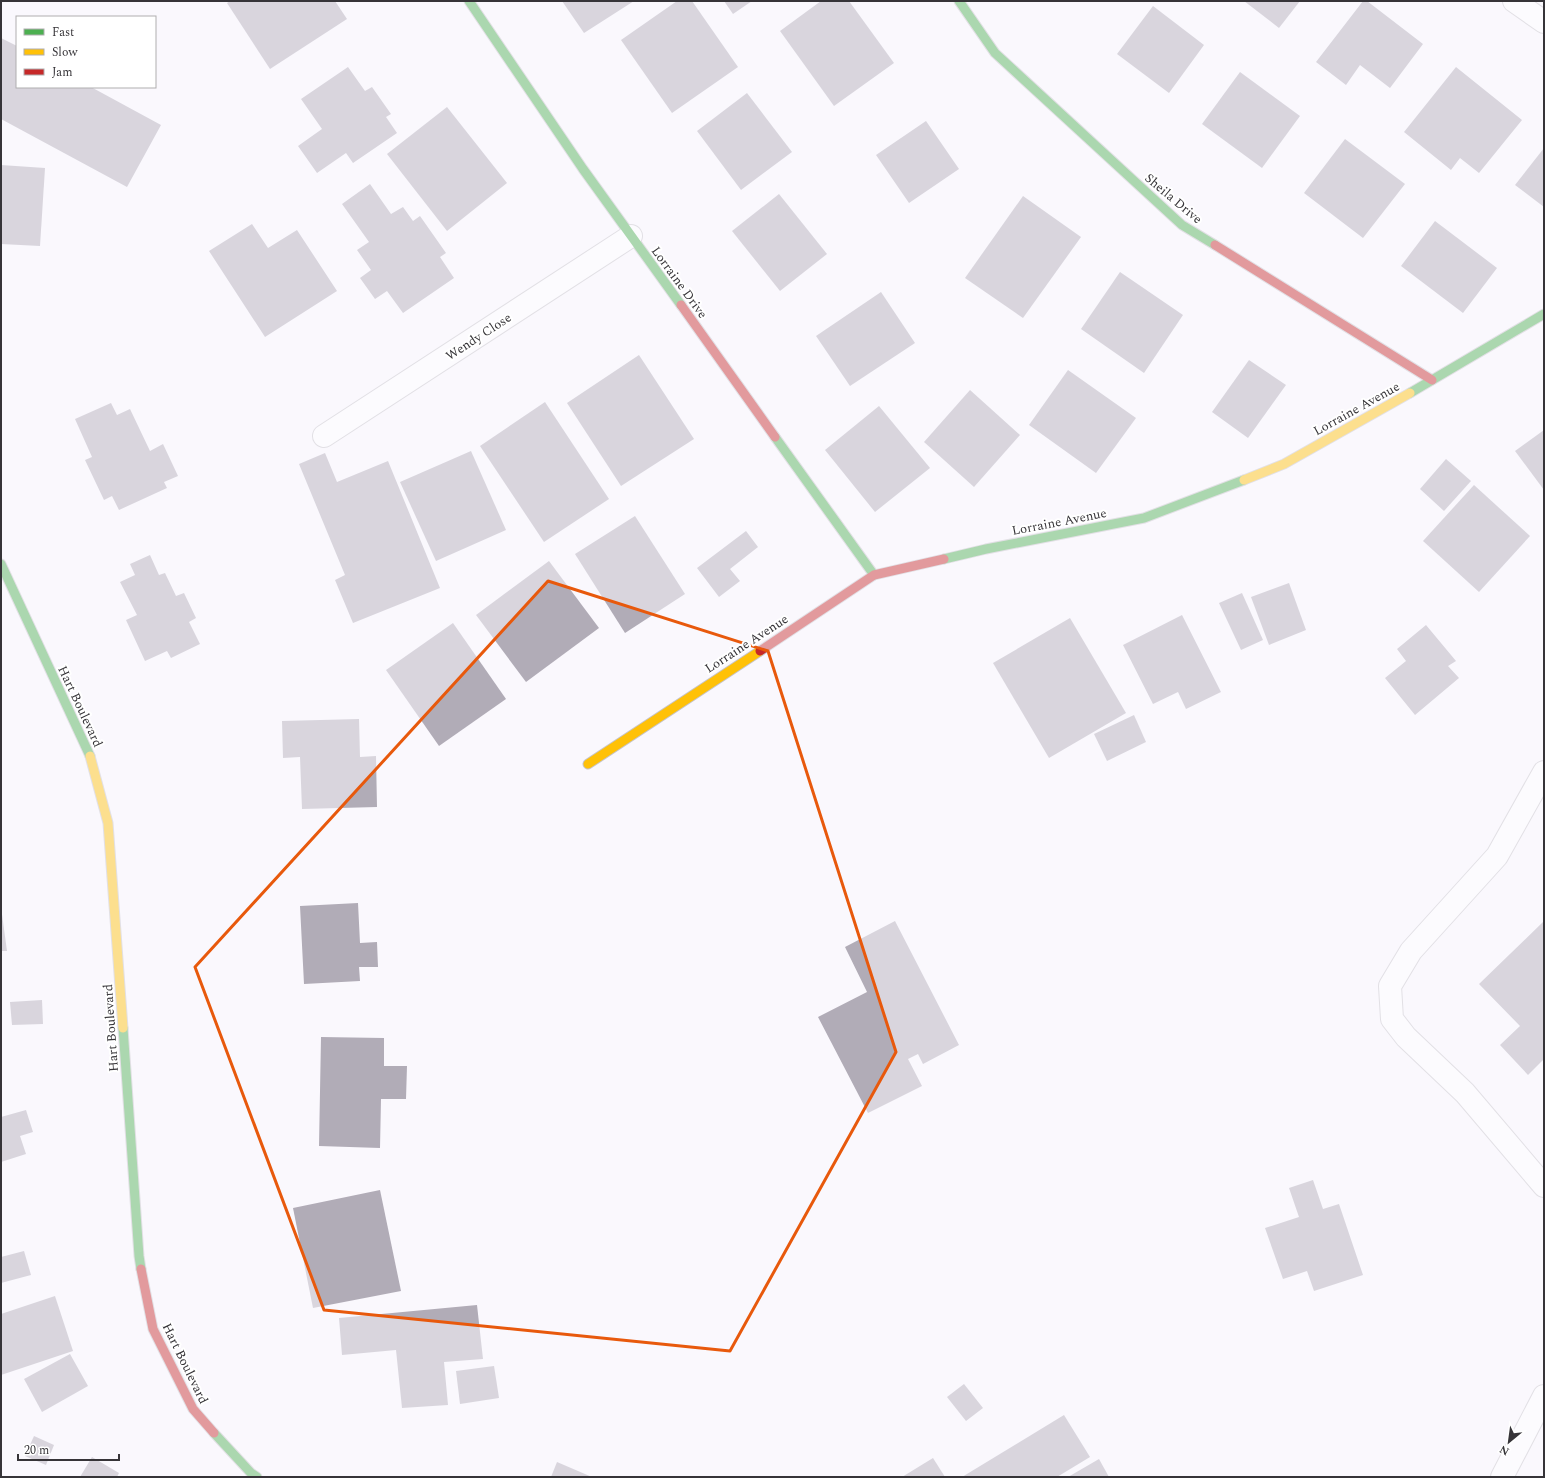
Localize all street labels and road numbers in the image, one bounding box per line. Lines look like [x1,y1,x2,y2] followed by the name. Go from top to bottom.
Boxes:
[1140,169,1207,229] street label: Sheila Drive
[646,242,712,323] street label: Lorraine Drive
[442,308,516,366] street label: Wendy Close
[1310,377,1403,441] street label: Lorraine Avenue
[1010,503,1108,541] street label: Lorraine Avenue
[701,609,792,678] street label: Lorraine Avenue
[52,662,108,751] street label: Hart Boulevard
[98,983,124,1073] street label: Hart Boulevard
[157,1319,213,1407] street label: Hart Boulevard

